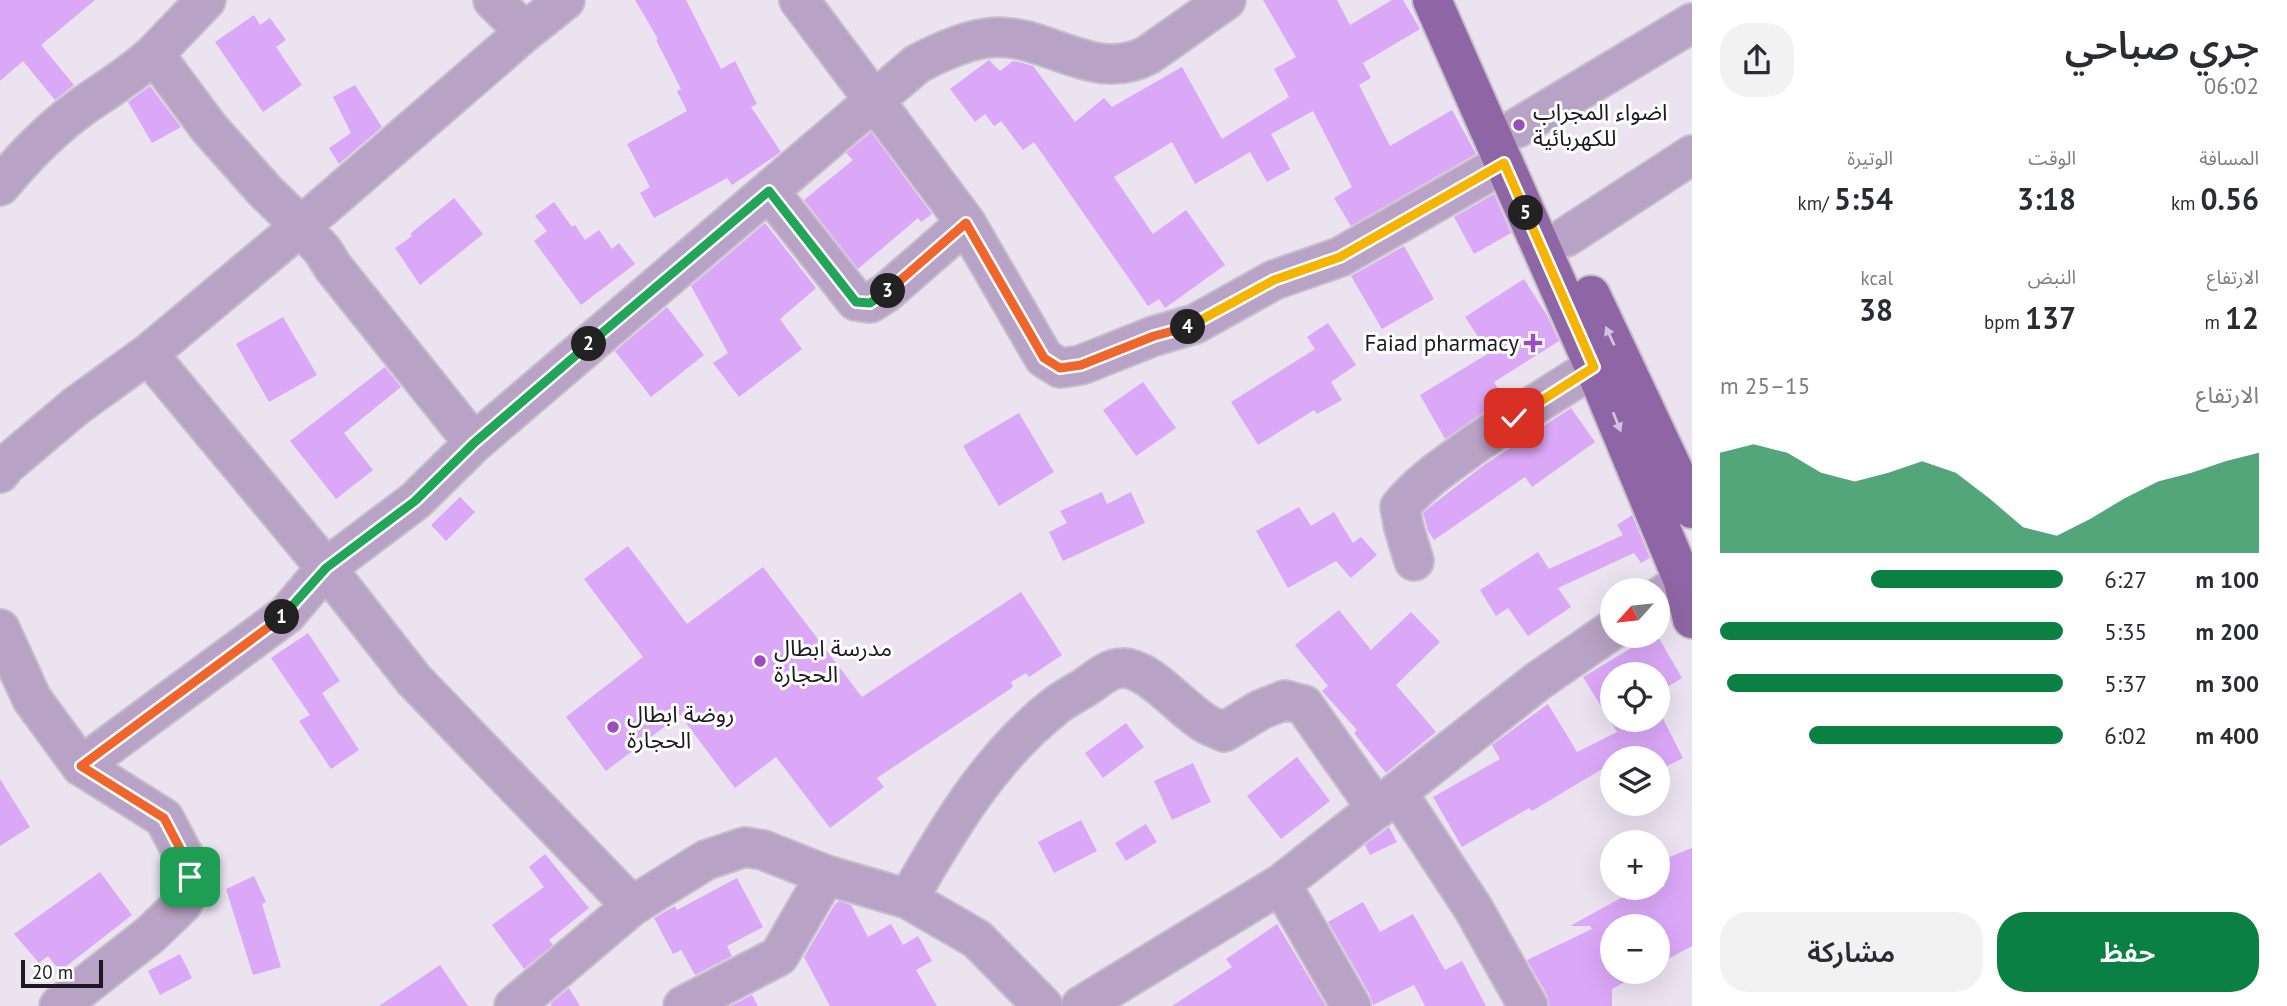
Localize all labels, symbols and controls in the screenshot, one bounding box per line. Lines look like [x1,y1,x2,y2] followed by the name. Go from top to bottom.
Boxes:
[2065,20,2259,69] text: جري صباحي
[1720,23,1794,97] button: share
[2204,71,2259,100] text: 06:02
[1533,97,1667,152] place label: اضواء المجراب للكهربائية
[1511,117,1527,133] marker: اضواء المجراب للكهربائية
[1847,146,1893,170] text: الوتيرة
[2028,146,2076,170] text: الوقت
[2199,146,2259,170] text: المسافة
[1834,179,1893,218] text: 5:54
[2017,179,2076,218] text: 3:18
[2201,179,2259,218] text: 0.56
[1798,191,1834,215] text: /km
[2171,191,2201,215] text: km
[1508,196,1544,230] pin: 5
[1520,200,1531,224] text: 5
[2028,265,2076,289] text: النبض
[2207,265,2259,289] text: الارتفاع
[1861,266,1893,290] text: kcal
[870,274,906,308] pin: 3
[882,278,893,302] text: 3
[1859,290,1893,329] text: 38
[2025,298,2076,337] text: 137
[2225,298,2259,337] text: 12
[1170,310,1206,344] pin: 4
[1984,310,2025,334] text: bpm
[2204,310,2225,334] text: m
[1182,314,1193,338] text: 4
[572,326,606,362] pin: 2
[1604,326,1616,346] one-way arrow
[1364,328,1519,357] place label: Faiad pharmacy
[583,331,594,355] text: 2
[1525,335,1541,351] marker: Faiad pharmacy
[1720,371,1810,400] text: 15–25 m
[2196,380,2259,409] text: الارتفاع
[1484,388,1544,448] pin
[1495,399,1533,437] icon: check
[1612,411,1623,432] one-way arrow
[2104,565,2147,594] text: 6:27
[2196,565,2259,594] text: 100 m
[1600,578,1670,648] north arrow
[1600,578,1670,984] map controls
[264,600,300,634] pin: 1
[276,604,287,628] text: 1
[2104,617,2147,646] text: 5:35
[2196,617,2259,646] text: 200 m
[774,633,892,688] place label: مدرسة ابطال الحجارة
[752,653,768,669] marker: مدرسة ابطال الحجارة
[1600,662,1670,732] button: locate
[2104,669,2147,698] text: 5:37
[2196,669,2259,698] text: 300 m
[627,699,734,754] place label: روضة ابطال الحجارة
[605,719,621,735] marker: روضة ابطال الحجارة
[2104,721,2147,750] text: 6:02
[2196,721,2259,750] text: 400 m
[1600,746,1670,816] button: layers
[1600,830,1670,900] button: +
[160,847,220,907] pin
[171,858,209,896] icon: arrive
[1720,912,1983,992] button: مشاركة
[1997,912,2259,992] button: حفظ
[1600,914,1670,984] button: −
[21,957,103,989] scale bar
[32,960,73,984] text: 20 m

